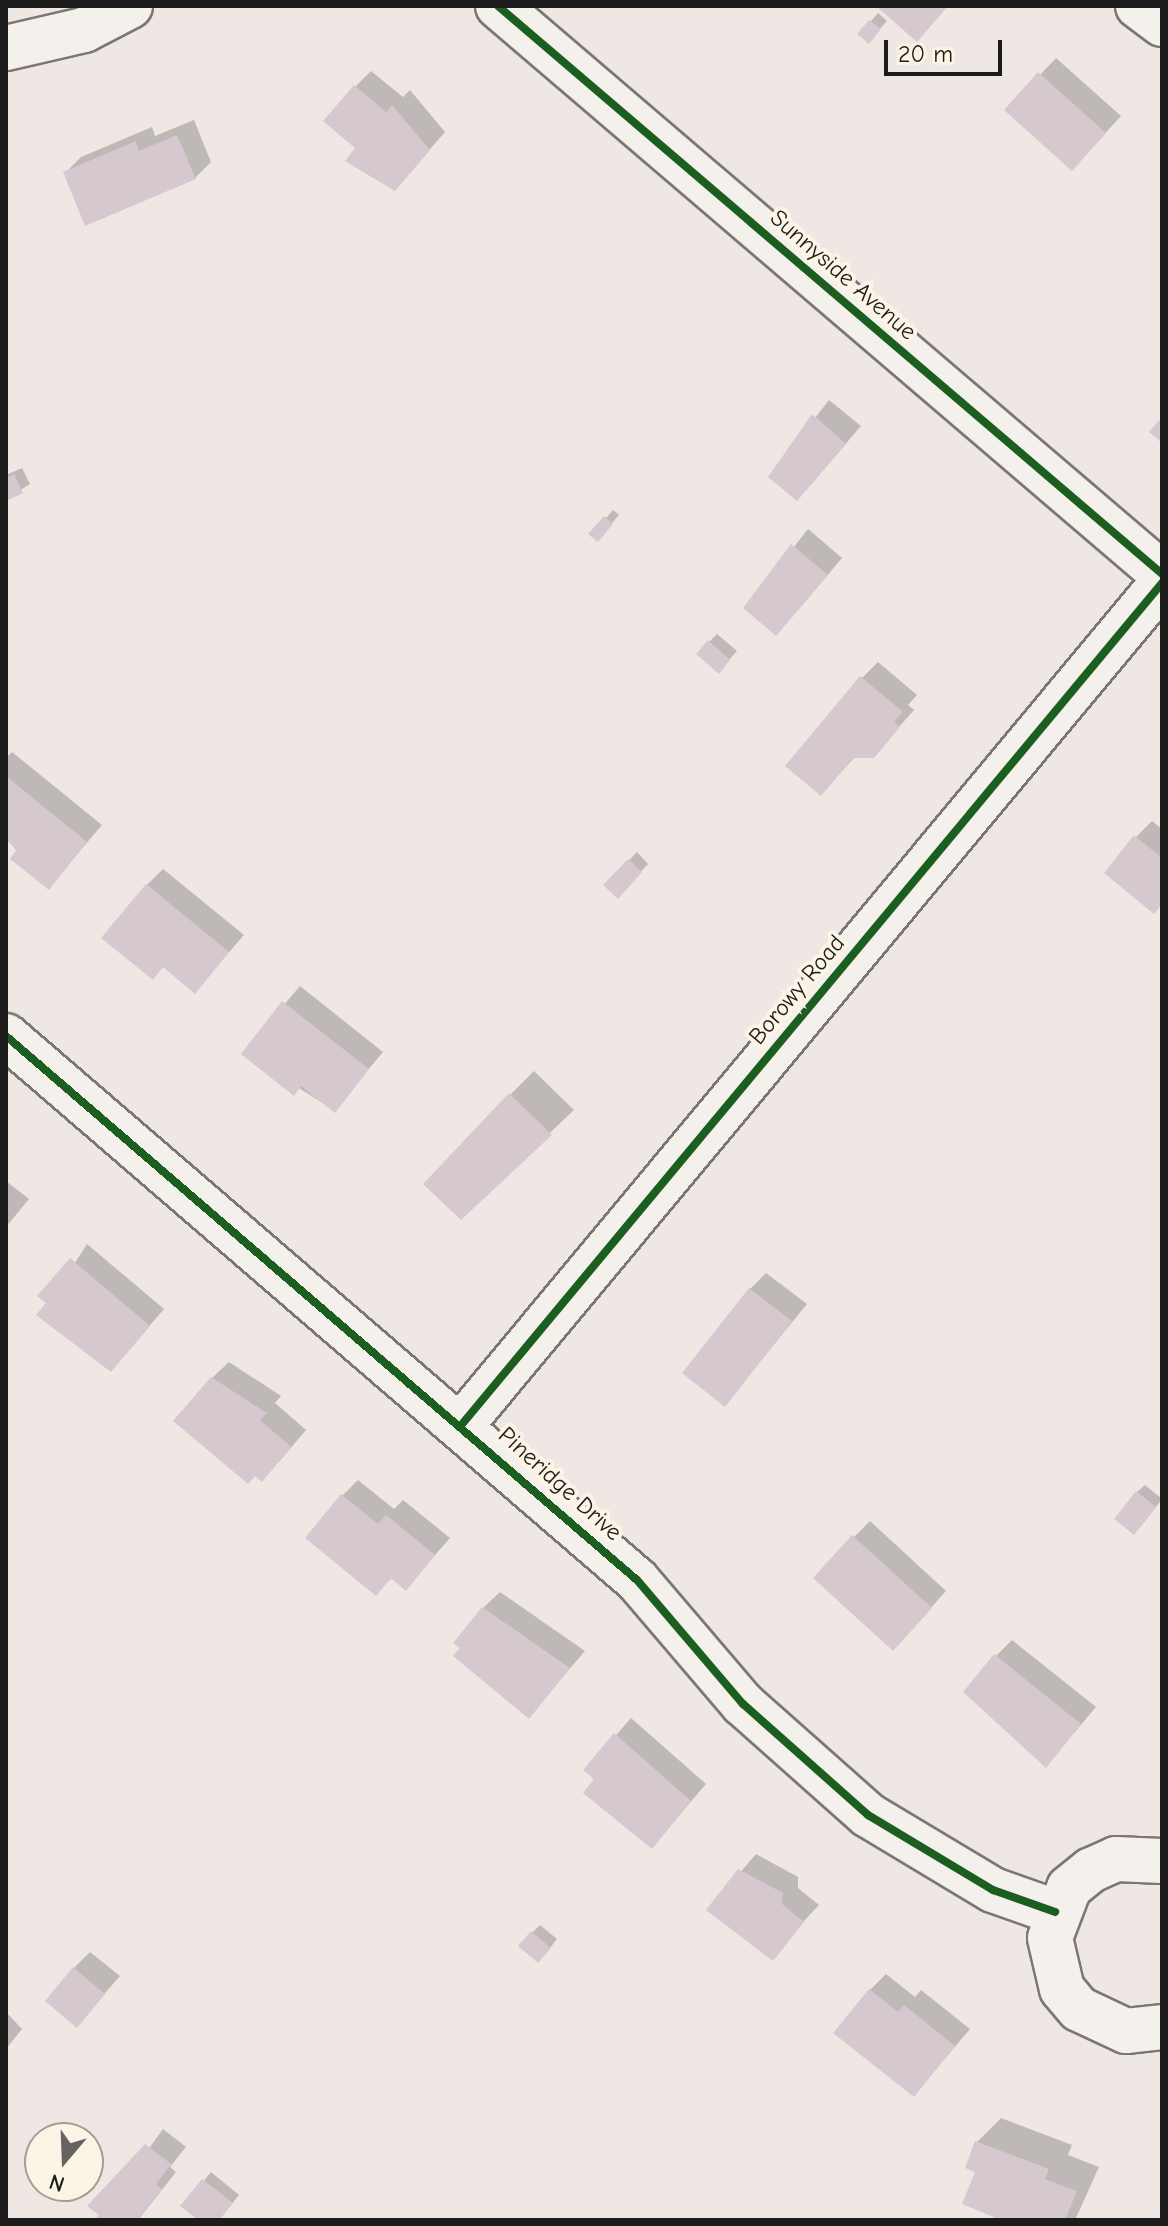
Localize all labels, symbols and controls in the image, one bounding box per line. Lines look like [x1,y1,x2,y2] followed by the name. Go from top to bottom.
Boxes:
[888,24,1006,74] scale bar
[898,40,953,68] text: 20 m
[764,204,922,346] street label: Sunnyside Avenue
[743,929,851,1051] street label: Borowy Road
[492,1421,628,1547] street label: Pineridge Drive
[24,2122,104,2202] north arrow
[46,2168,68,2197] text: N

